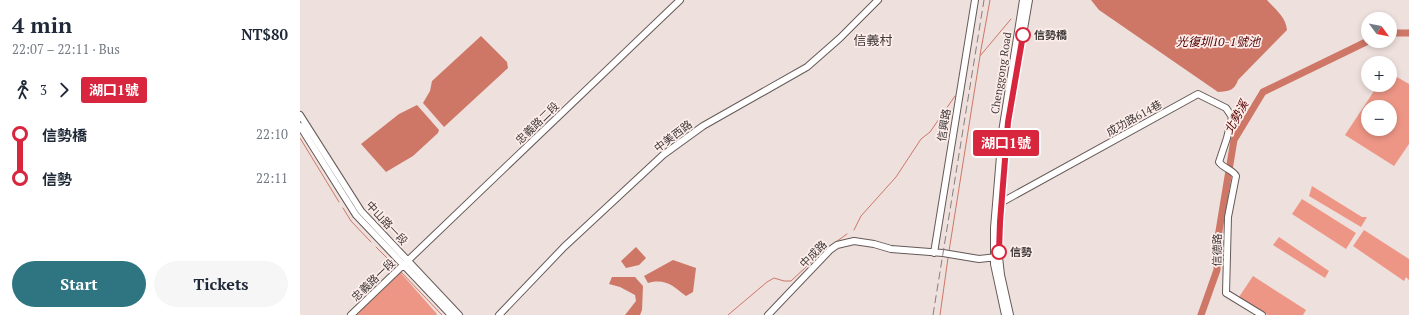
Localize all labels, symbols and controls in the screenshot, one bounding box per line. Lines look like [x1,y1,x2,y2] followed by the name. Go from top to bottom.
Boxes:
[12,10,72,39] text: 4 min
[1361,12,1397,48] north arrow
[1361,12,1397,136] map controls
[241,24,288,44] text: NT$80
[1015,27,1031,43] marker: 信勢橋
[1034,28,1067,42] place label: 信勢橋
[853,31,893,49] district label: 信義村
[988,31,1014,115] street label: Chenggong Road
[1176,34,1262,49] water label: 光復圳10-1號池
[12,40,120,58] text: 22:07 – 22:11 · Bus
[1361,56,1397,92] button: +
[12,79,34,101] icon: walk
[53,79,75,101] icon: forward
[89,80,139,99] text: 湖口1號
[40,81,47,99] text: 3
[1221,96,1252,136] water label: 北勢溪
[1104,97,1164,139] street label: 成功路614巷
[512,99,562,147] street label: 忠義路二段
[1361,100,1397,136] button: −
[935,108,953,142] street label: 信興路
[651,117,695,155] street label: 中美西路
[42,125,87,145] text: 信勢橋
[256,125,288,143] text: 22:10
[978,130,1034,156] line badge: 湖口1號
[981,133,1031,152] text: 湖口1號
[42,169,72,189] text: 信勢
[256,169,288,187] text: 22:11
[363,198,411,248] street label: 中山路一段
[1210,233,1224,267] street label: 信德路
[796,237,830,271] street label: 中成路
[991,244,1007,260] marker: 信勢
[1010,245,1032,259] place label: 信勢
[348,256,398,304] street label: 忠義路一段
[12,261,146,307] button: Start
[154,261,288,307] button: Tickets

